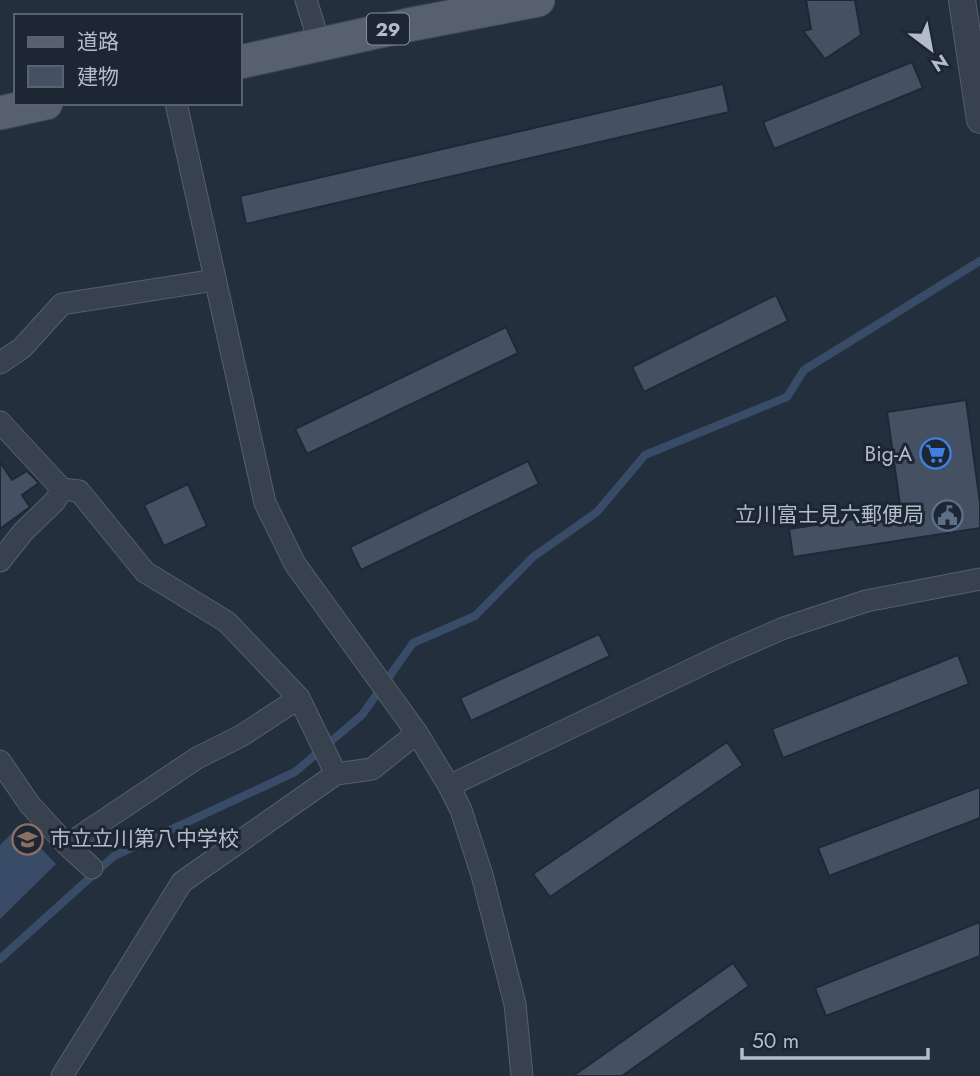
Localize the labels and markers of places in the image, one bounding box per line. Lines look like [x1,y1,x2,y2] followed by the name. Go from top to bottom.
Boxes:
[918,437,952,471] supermarket icon: Big-A
[865,439,912,469] place label: Big-A
[930,498,964,532] public building icon: 立川富士見六郵便局
[735,500,924,530] place label: 立川富士見六郵便局
[10,822,44,856] school or university icon: 市立立川第八中学校
[50,824,239,854] place label: 市立立川第八中学校

